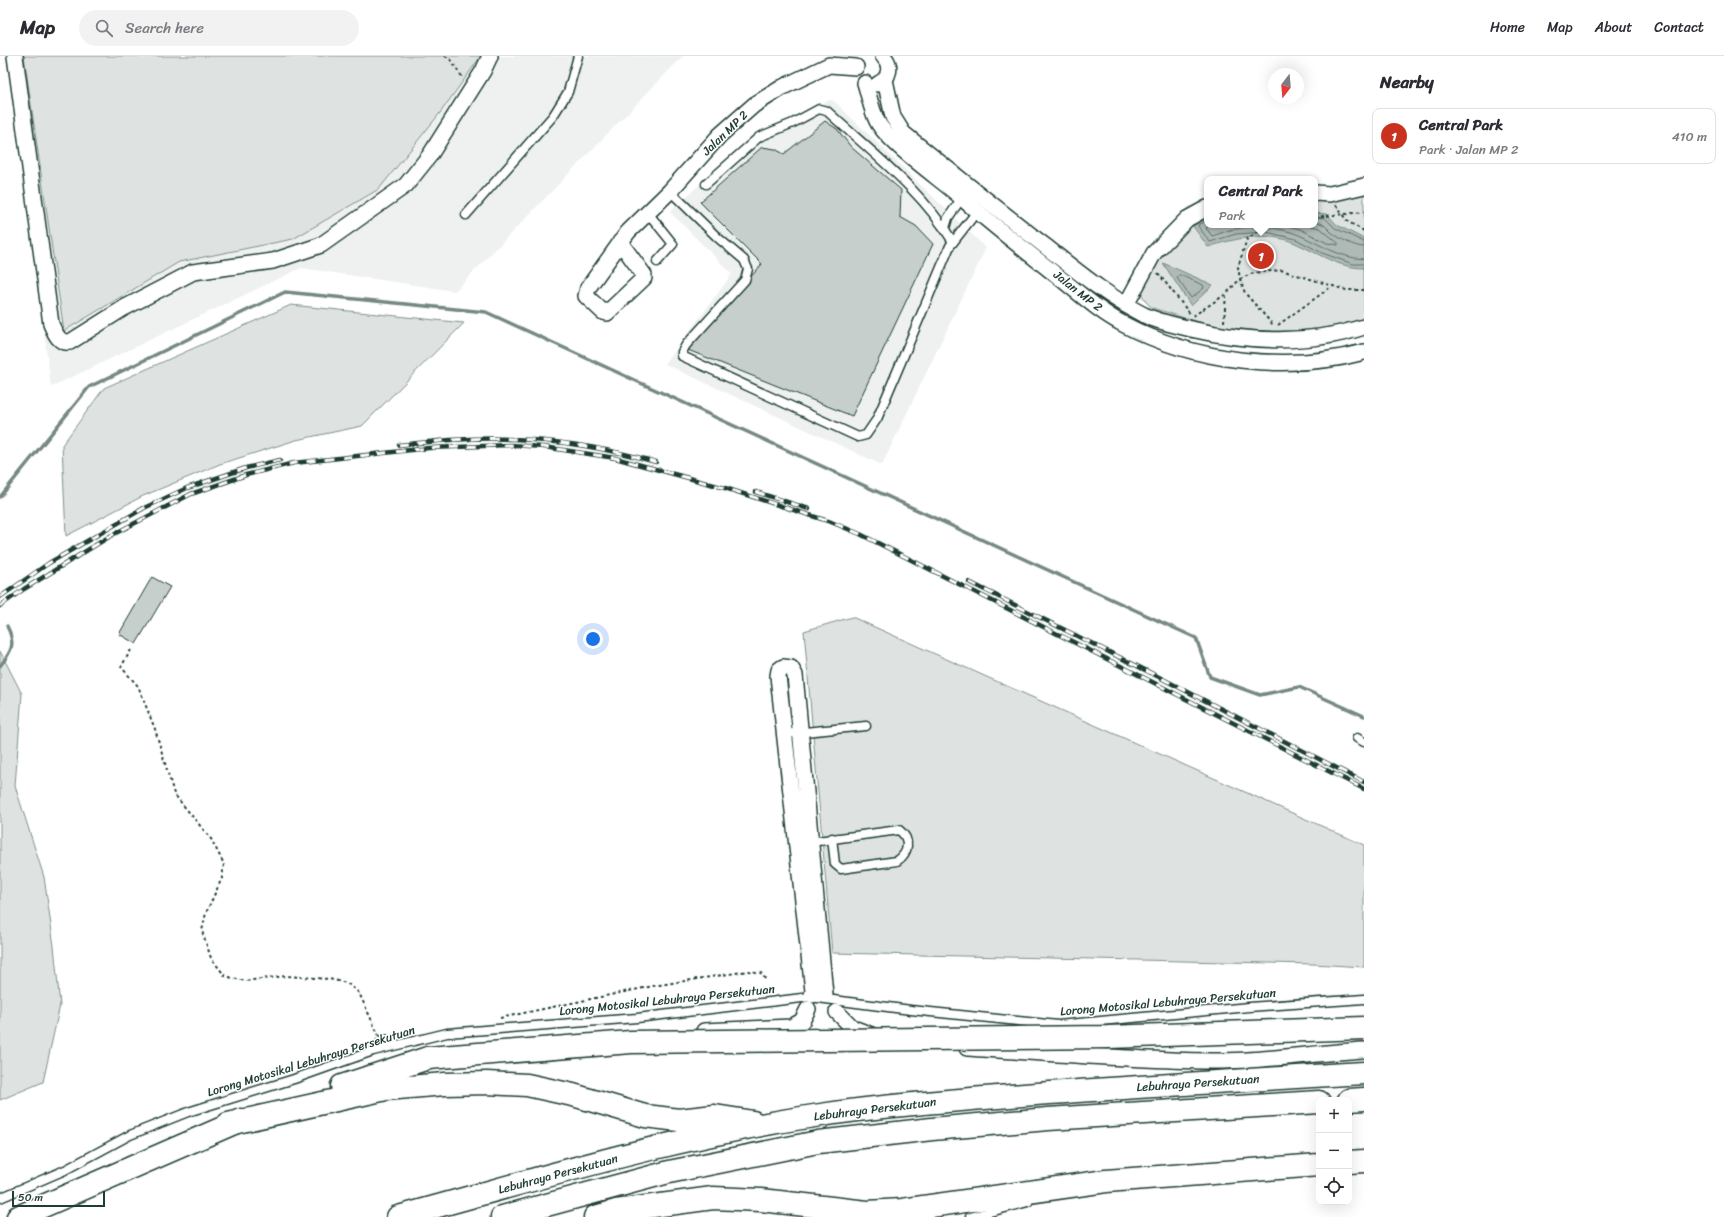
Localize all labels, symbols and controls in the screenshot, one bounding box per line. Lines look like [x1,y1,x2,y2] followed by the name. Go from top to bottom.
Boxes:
[79,10,359,46] search box
[20,11,55,44] text: Map
[125,15,204,41] text: Search here
[1490,15,1525,40] text: Home
[1547,15,1573,40] text: Map
[1595,15,1632,40] text: About
[1654,15,1704,40] text: Contact
[93,17,115,39] icon: search
[1380,67,1434,97] text: Nearby
[1268,68,1304,104] north arrow
[696,105,754,162] street label: Jalan MP 2
[1419,112,1503,138] text: Central Park
[1391,125,1397,148] text: 1
[1672,125,1707,148] text: 410 m
[1419,138,1519,161] text: Park · Jalan MP 2
[1204,176,1318,228] popup
[1219,178,1303,204] text: Central Park
[1219,204,1245,227] text: Park
[1248,241,1274,271] pin: 1
[1048,264,1108,318] street label: Jalan MP 2
[583,629,603,649] your location
[558,978,776,1022] street label: Lorong Motosikal Lebuhraya Persekutuan
[1059,982,1277,1022] street label: Lorong Motosikal Lebuhraya Persekutuan
[204,1019,418,1103] street label: Lorong Motosikal Lebuhraya Persekutuan
[1136,1068,1261,1098] street label: Lebuhraya Persekutuan
[812,1091,938,1127] street label: Lebuhraya Persekutuan
[1316,1097,1352,1205] map controls
[1316,1097,1352,1133] button: +
[1316,1133,1352,1169] button: −
[496,1147,621,1201] street label: Lebuhraya Persekutuan
[1316,1169,1352,1205] button: locate
[18,1188,43,1207] text: 50 m
[12,1189,105,1208] scale bar

